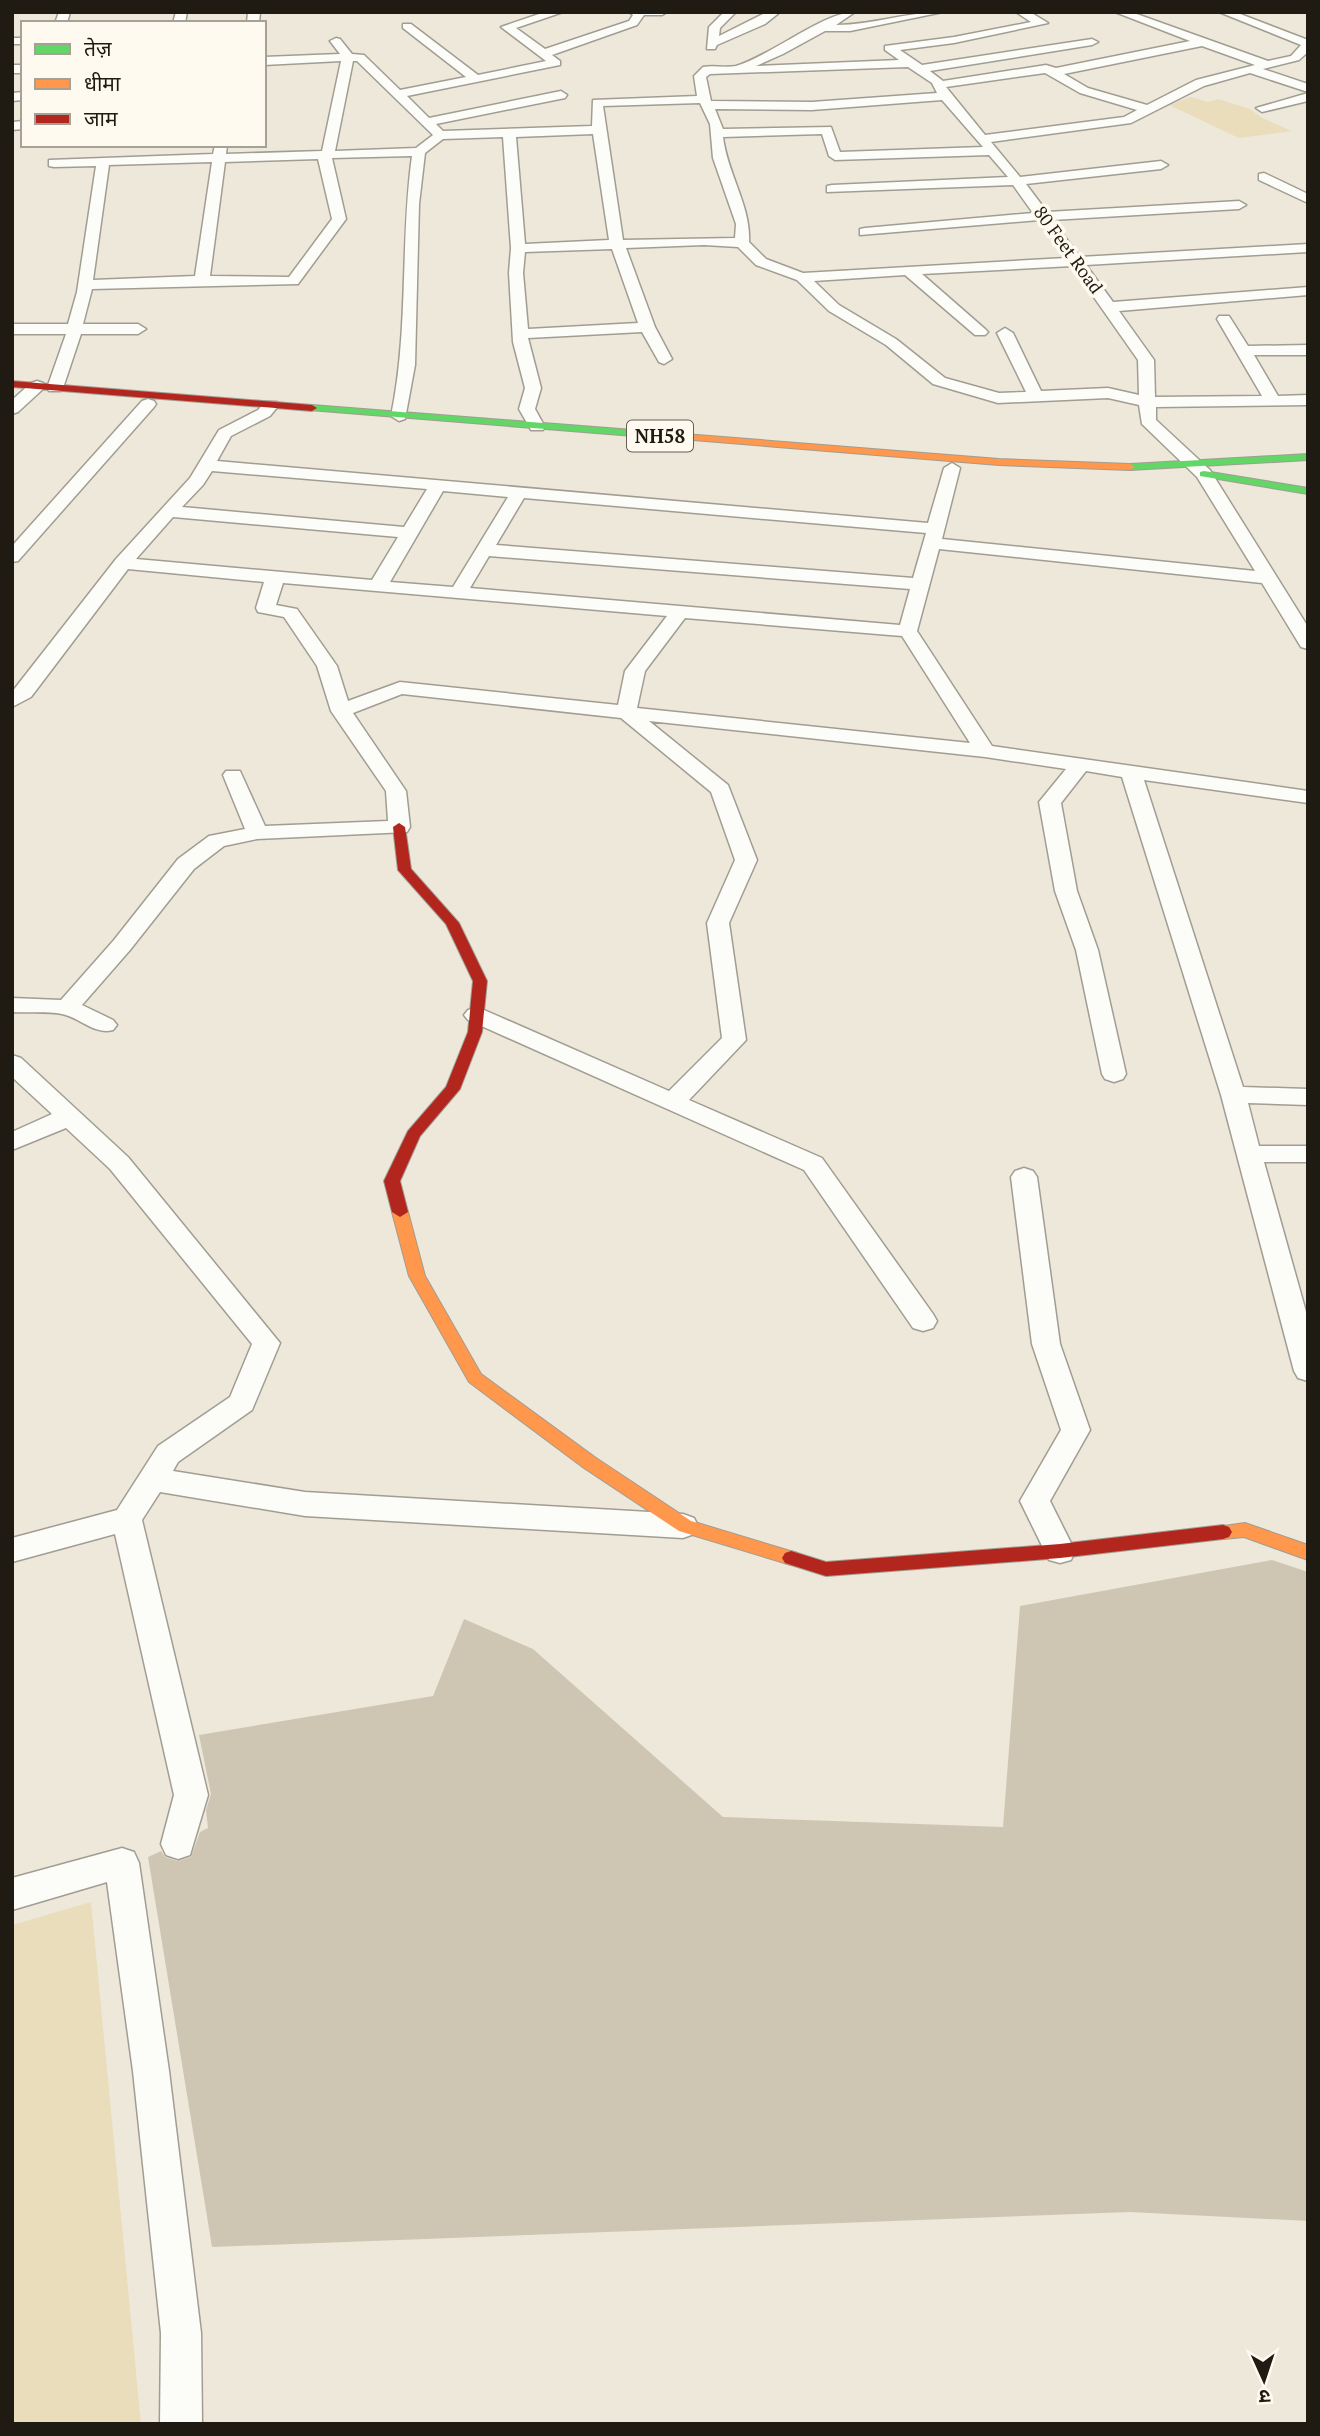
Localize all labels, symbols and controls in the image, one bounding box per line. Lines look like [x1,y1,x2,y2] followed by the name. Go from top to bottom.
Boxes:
[21,21,266,147] legend
[84,34,112,62] text: तेज़
[84,69,121,97] text: धीमा
[84,104,118,132] text: जाम
[1029,201,1109,298] street label: 80 Feet Road
[627,420,693,452] road number: NH58
[1229,2345,1299,2415] north arrow
[1258,2385,1271,2410] text: उ

